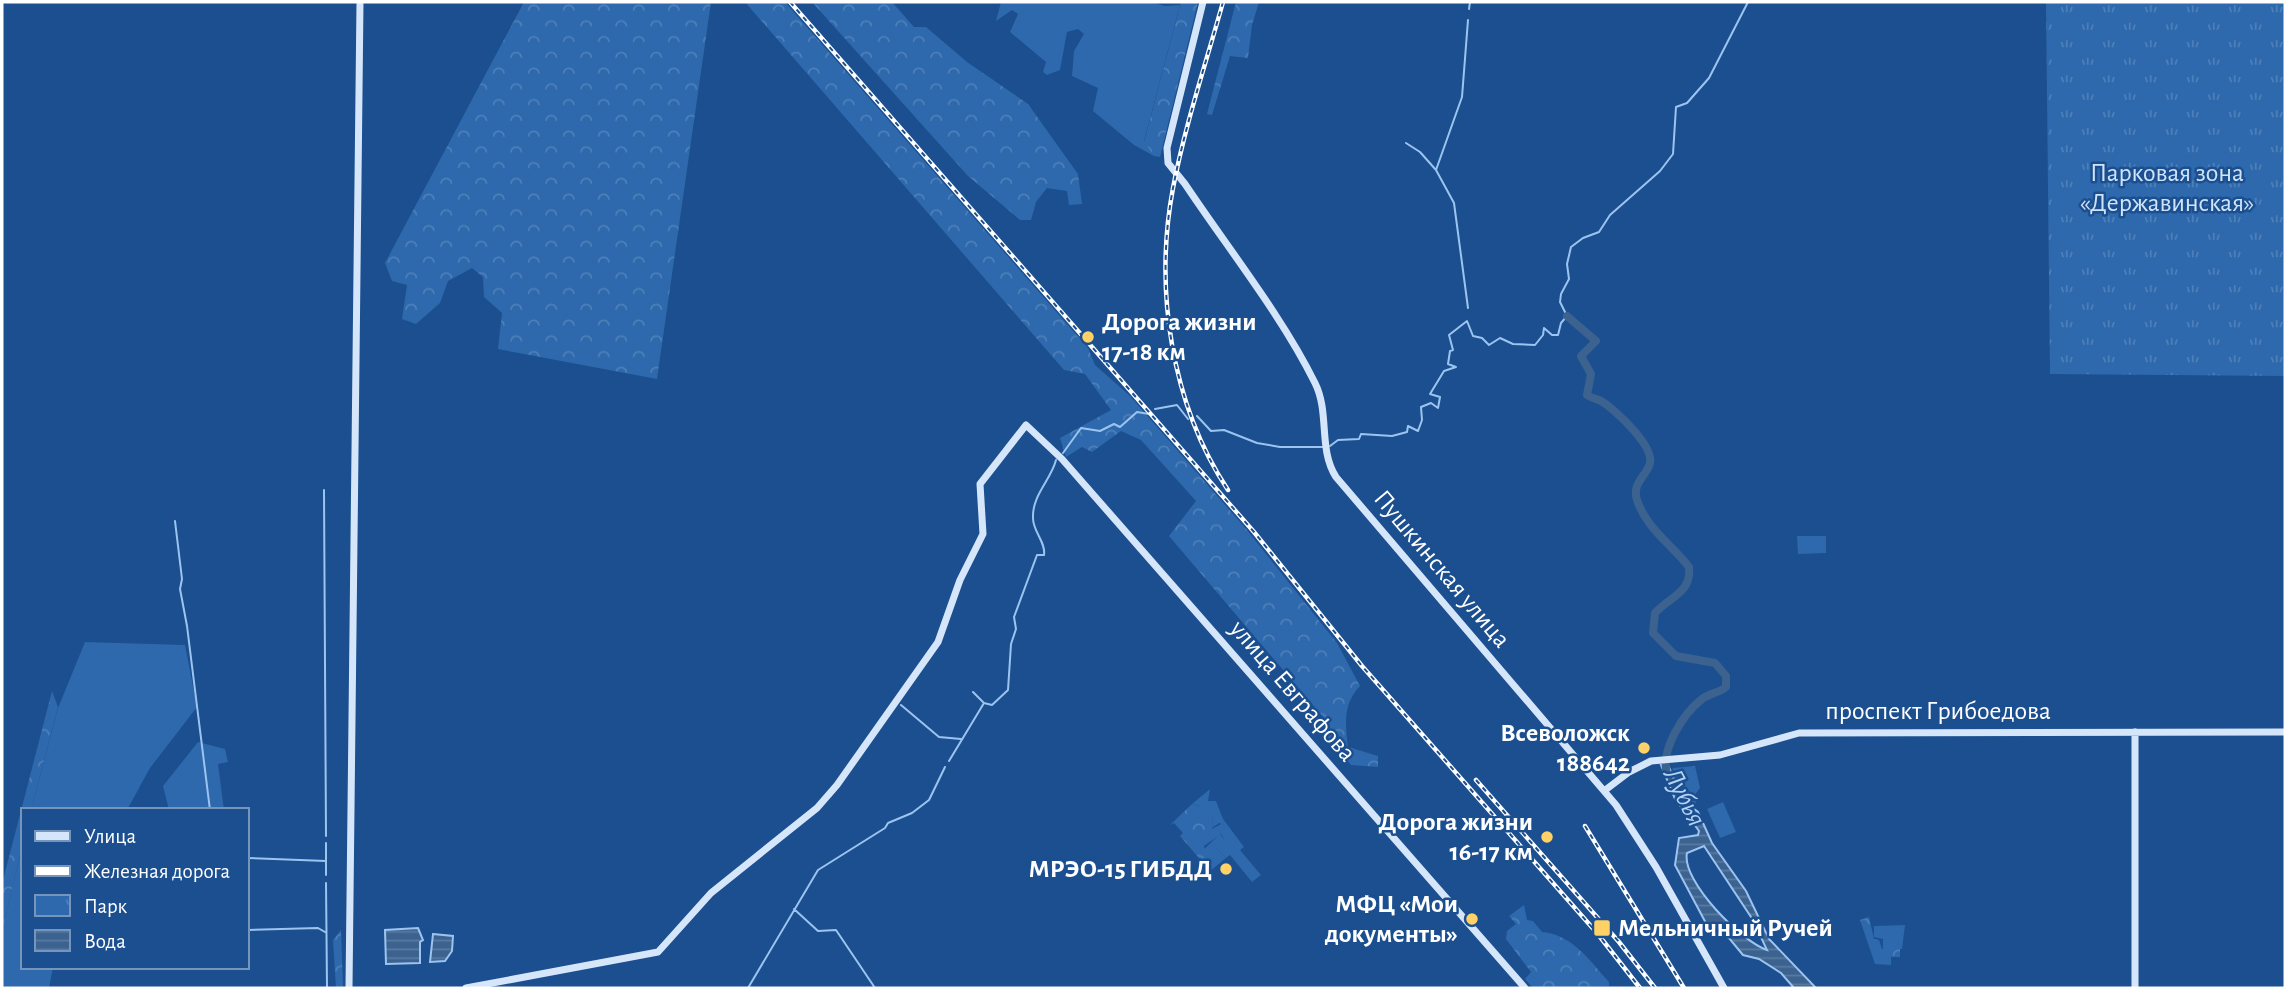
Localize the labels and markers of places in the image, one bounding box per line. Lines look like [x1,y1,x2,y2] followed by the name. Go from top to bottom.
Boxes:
[1102,309,1256,365] place label: Дорога жизни 17-18 км
[1080,329,1096,345] marker: Дорога жизни 17-18 км
[1500,720,1630,776] place label: Всеволожск 188642
[1636,740,1652,756] marker: Всеволожск 188642
[1379,809,1533,865] place label: Дорога жизни 16-17 км
[1539,829,1555,845] marker: Дорога жизни 16-17 км
[1028,856,1212,882] place label: МРЭО-15 ГИБДД
[1218,861,1234,877] marker: МРЭО-15 ГИБДД
[1325,891,1458,947] place label: МФЦ «Мои документы»
[1464,911,1480,927] marker: МФЦ «Мои документы»
[1618,915,1833,941] place label: Мельничный Ручей
[1592,918,1612,938] marker: Мельничный Ручей

